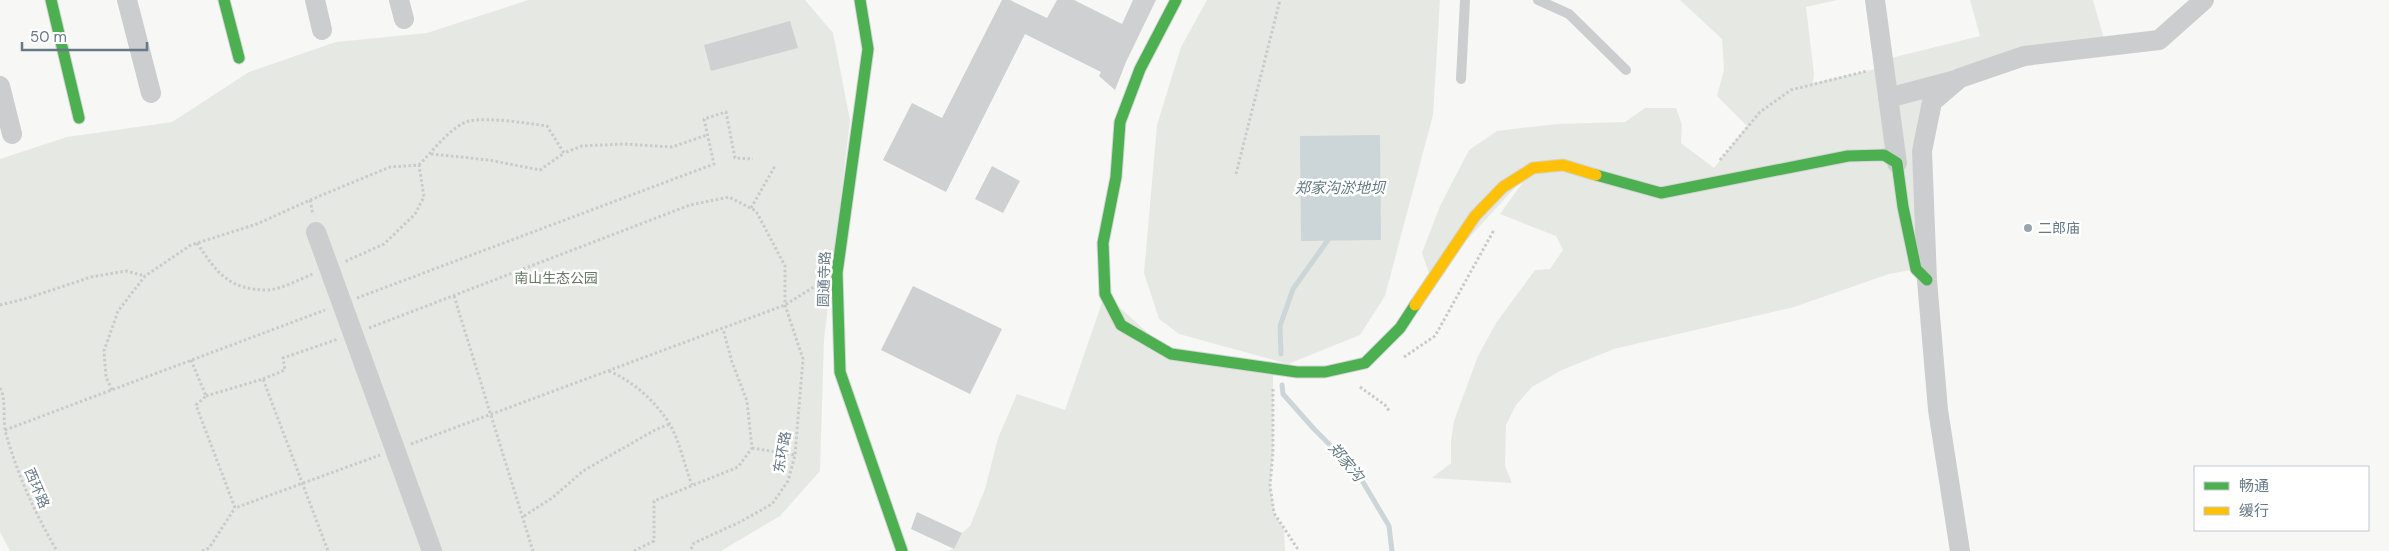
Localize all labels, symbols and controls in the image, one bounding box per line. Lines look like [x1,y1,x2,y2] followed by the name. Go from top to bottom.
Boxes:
[22,20,148,52] scale bar
[30,27,67,47] text: 50 m
[1295,178,1387,198] water label: 郑家沟淤地坝
[2038,219,2080,237] place label: 二郎庙
[2022,222,2034,234] marker: 二郎庙
[814,251,834,307] street label: 圆通寺路
[514,269,598,287] park label: 南山生态公园
[769,430,795,474] street label: 东环路
[1324,438,1369,487] water label: 郑家沟
[21,465,53,511] street label: 西环路
[2194,466,2369,531] legend
[2239,476,2269,496] text: 畅通
[2239,501,2269,521] text: 缓行

